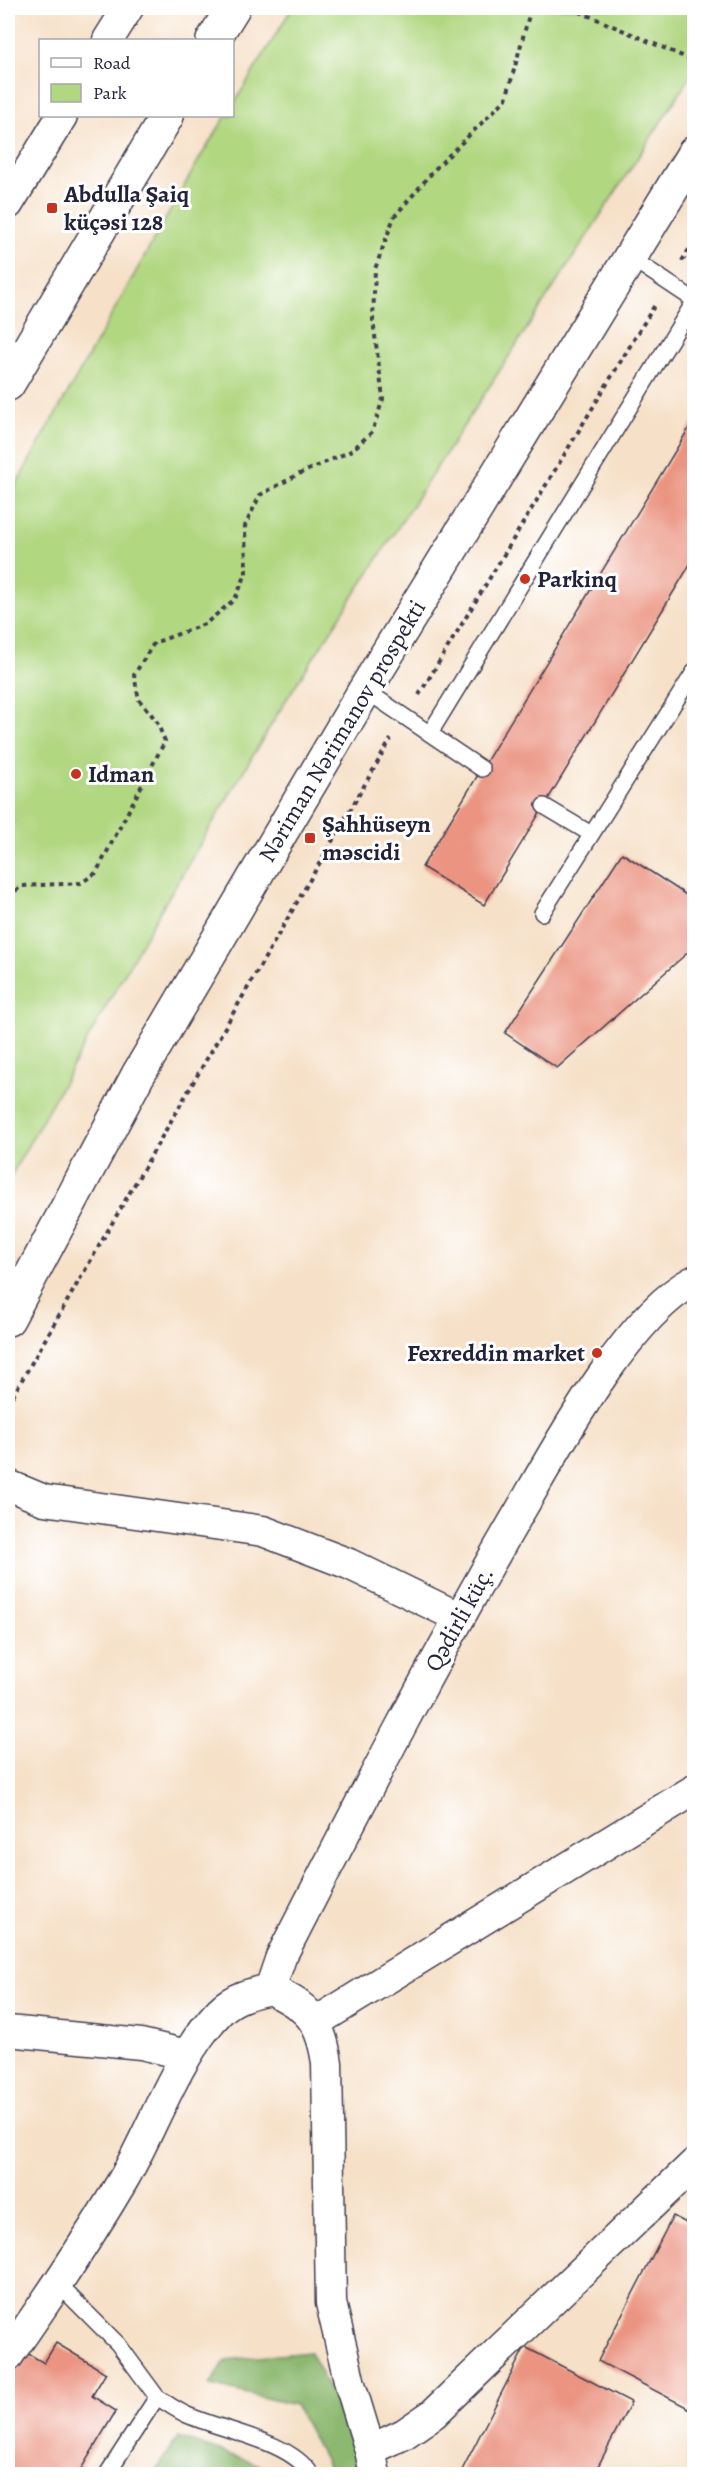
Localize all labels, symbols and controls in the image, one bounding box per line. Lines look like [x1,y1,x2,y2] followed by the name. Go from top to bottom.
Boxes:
[39,39,234,117] legend
[93,51,131,75] text: Road
[93,81,127,105] text: Park
[63,178,190,238] place label: Abdulla Şaiq küçəsi 128
[45,201,59,215] marker: Abdulla Şaiq küçəsi 128
[537,563,617,595] place label: Parkinq
[518,572,532,586] marker: Parkinq
[251,594,433,868] street label: Nəriman Nərimanov prospekti
[88,758,155,790] place label: Idman
[69,767,83,781] marker: Idman
[322,808,431,868] place label: Şahhüseyn məscidi
[303,831,317,845] marker: Şahhüseyn məscidi
[407,1337,585,1369] place label: Fexreddin market
[590,1346,604,1360] marker: Fexreddin market
[417,1561,501,1677] street label: Qədirli küç.

